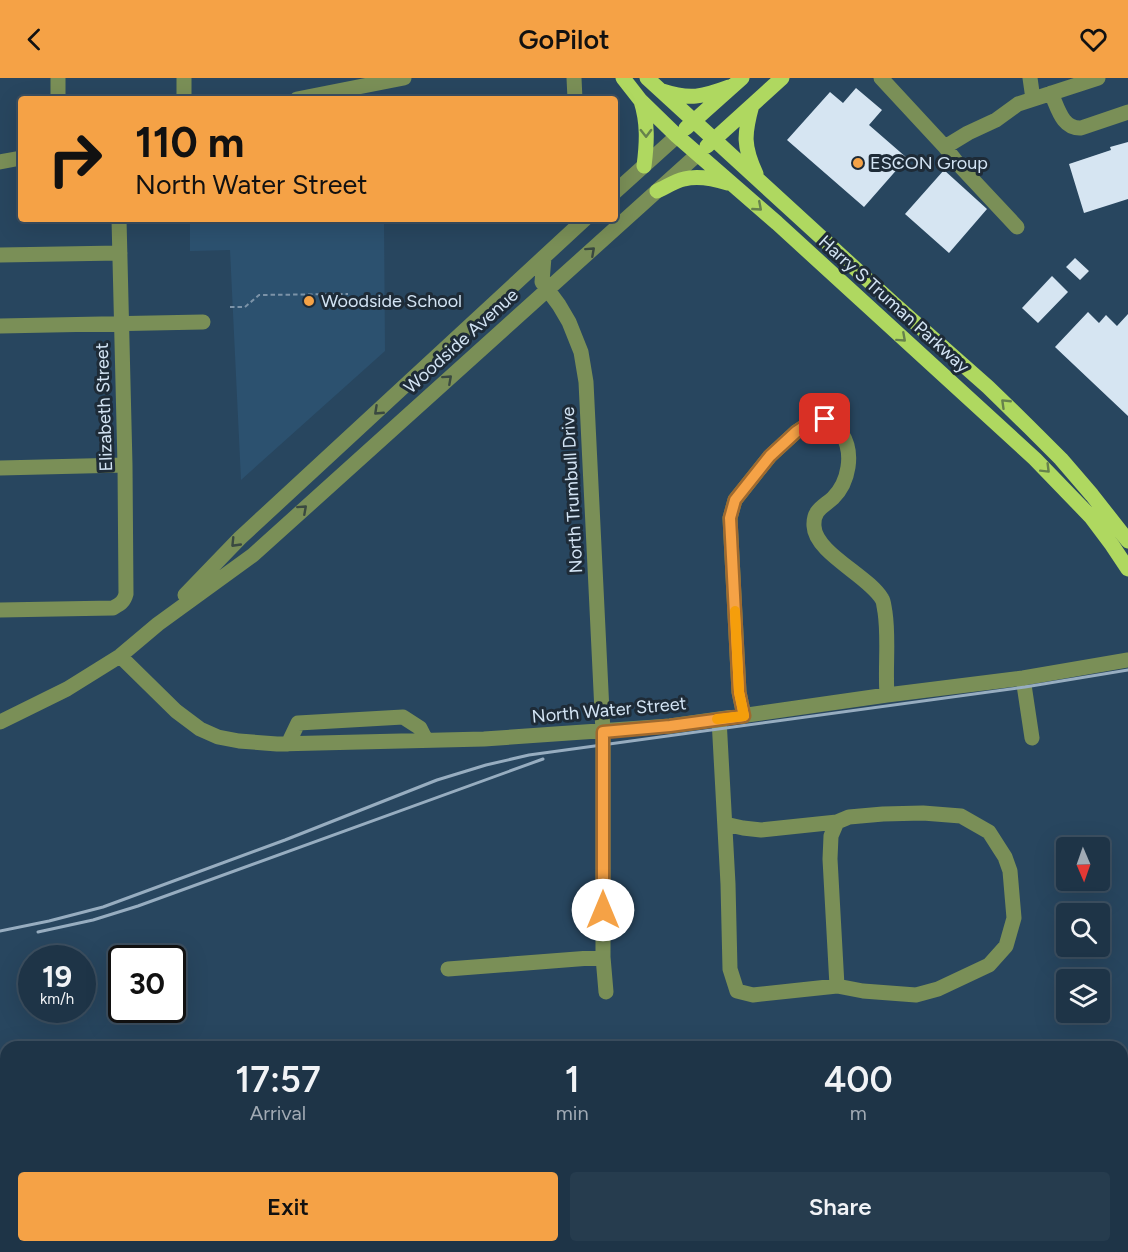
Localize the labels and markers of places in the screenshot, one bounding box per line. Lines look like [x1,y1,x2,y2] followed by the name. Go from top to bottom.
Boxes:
[870,152,988,174] place label: ESCON Group
[851,156,865,170] marker: ESCON Group
[321,290,462,312] place label: Woodside School
[302,294,316,308] marker: Woodside School
[799,393,850,444] pin

